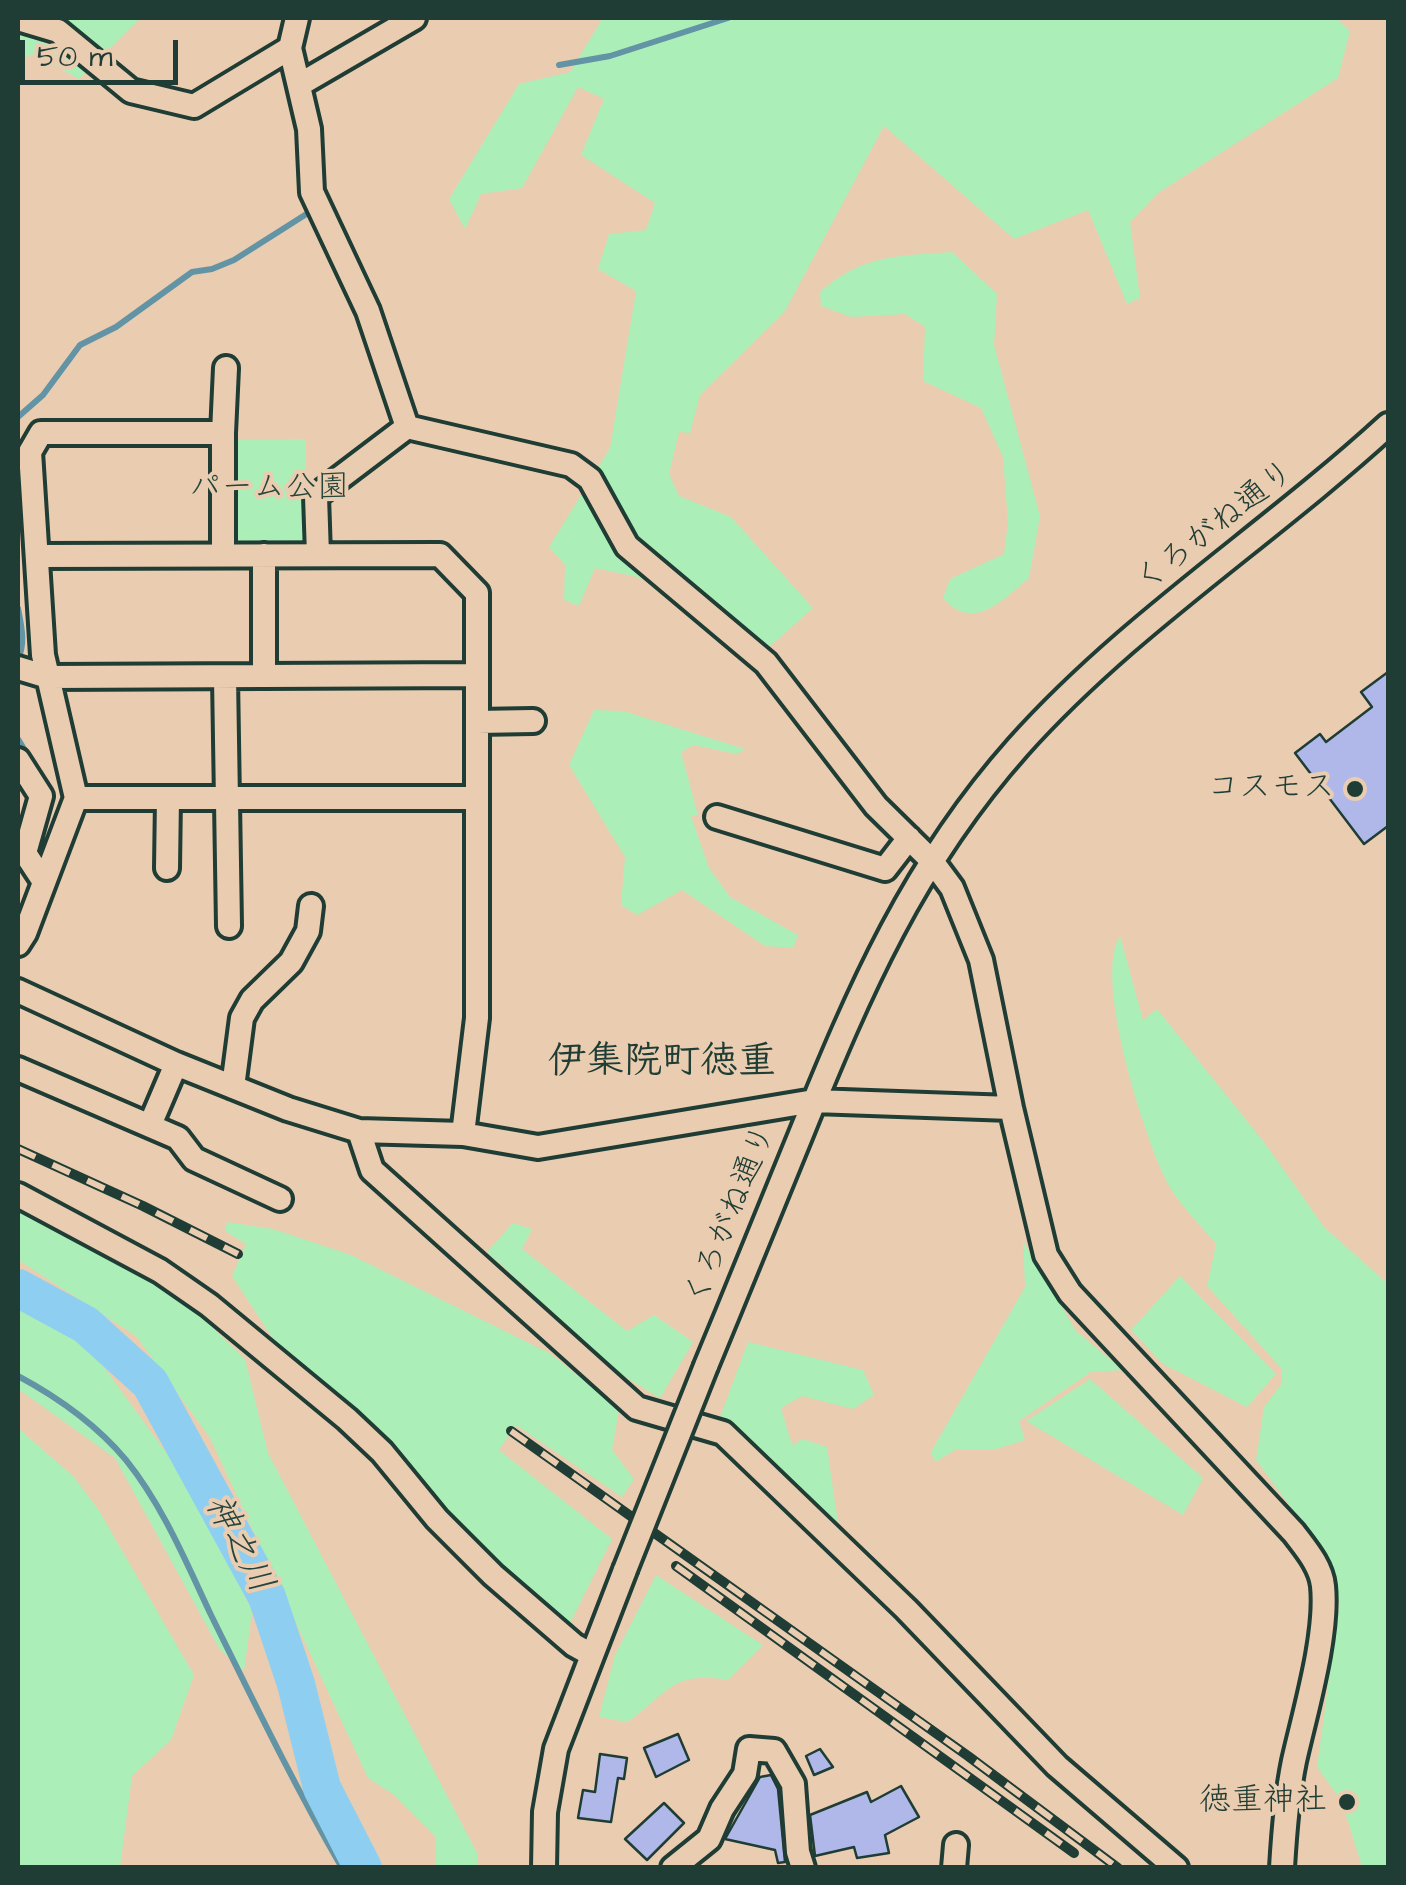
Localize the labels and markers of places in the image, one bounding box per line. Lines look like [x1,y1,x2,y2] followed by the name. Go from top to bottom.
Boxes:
[1207,770,1335,808] place label: コスモス
[1344,778,1366,800] marker: コスモス
[1199,1783,1327,1821] place label: 徳重神社
[1336,1791,1358,1813] marker: 徳重神社

